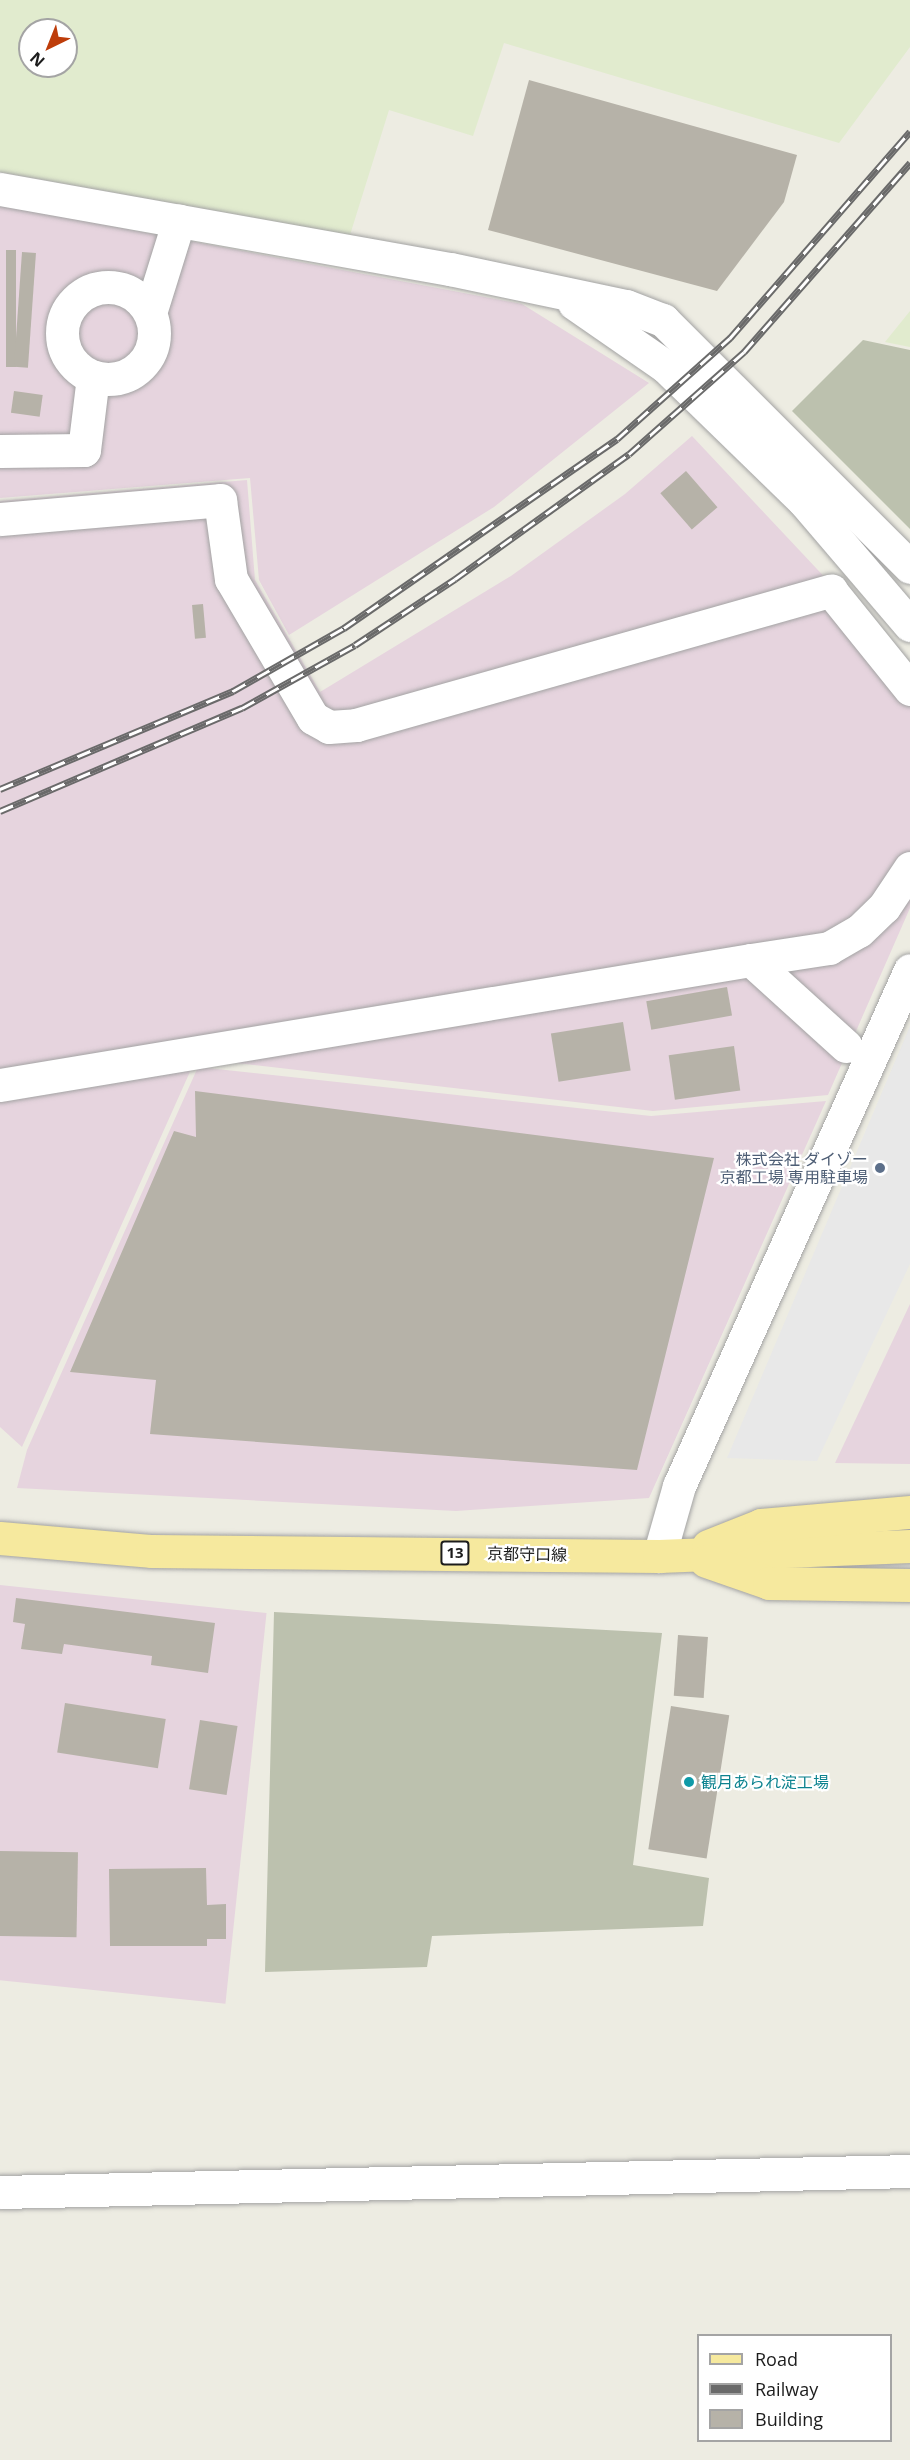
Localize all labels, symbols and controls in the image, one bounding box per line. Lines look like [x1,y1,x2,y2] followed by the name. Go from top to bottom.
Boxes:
[18,18,78,78] north arrow
[25,47,49,72] text: N
[720,1149,868,1187] place label: 株式会社 ダイゾー 京都工場 専用駐車場
[873,1161,887,1175] marker: 株式会社 ダイゾー 京都工場 専用駐車場
[440,1541,470,1565] road number: 13
[487,1544,567,1564] street label: 京都守口線
[701,1772,829,1792] place label: 観月あられ淀工場
[682,1775,696,1789] marker: 観月あられ淀工場
[697,2334,892,2442] legend
[755,2347,798,2371] text: Road
[755,2377,818,2401] text: Railway
[755,2407,823,2431] text: Building

